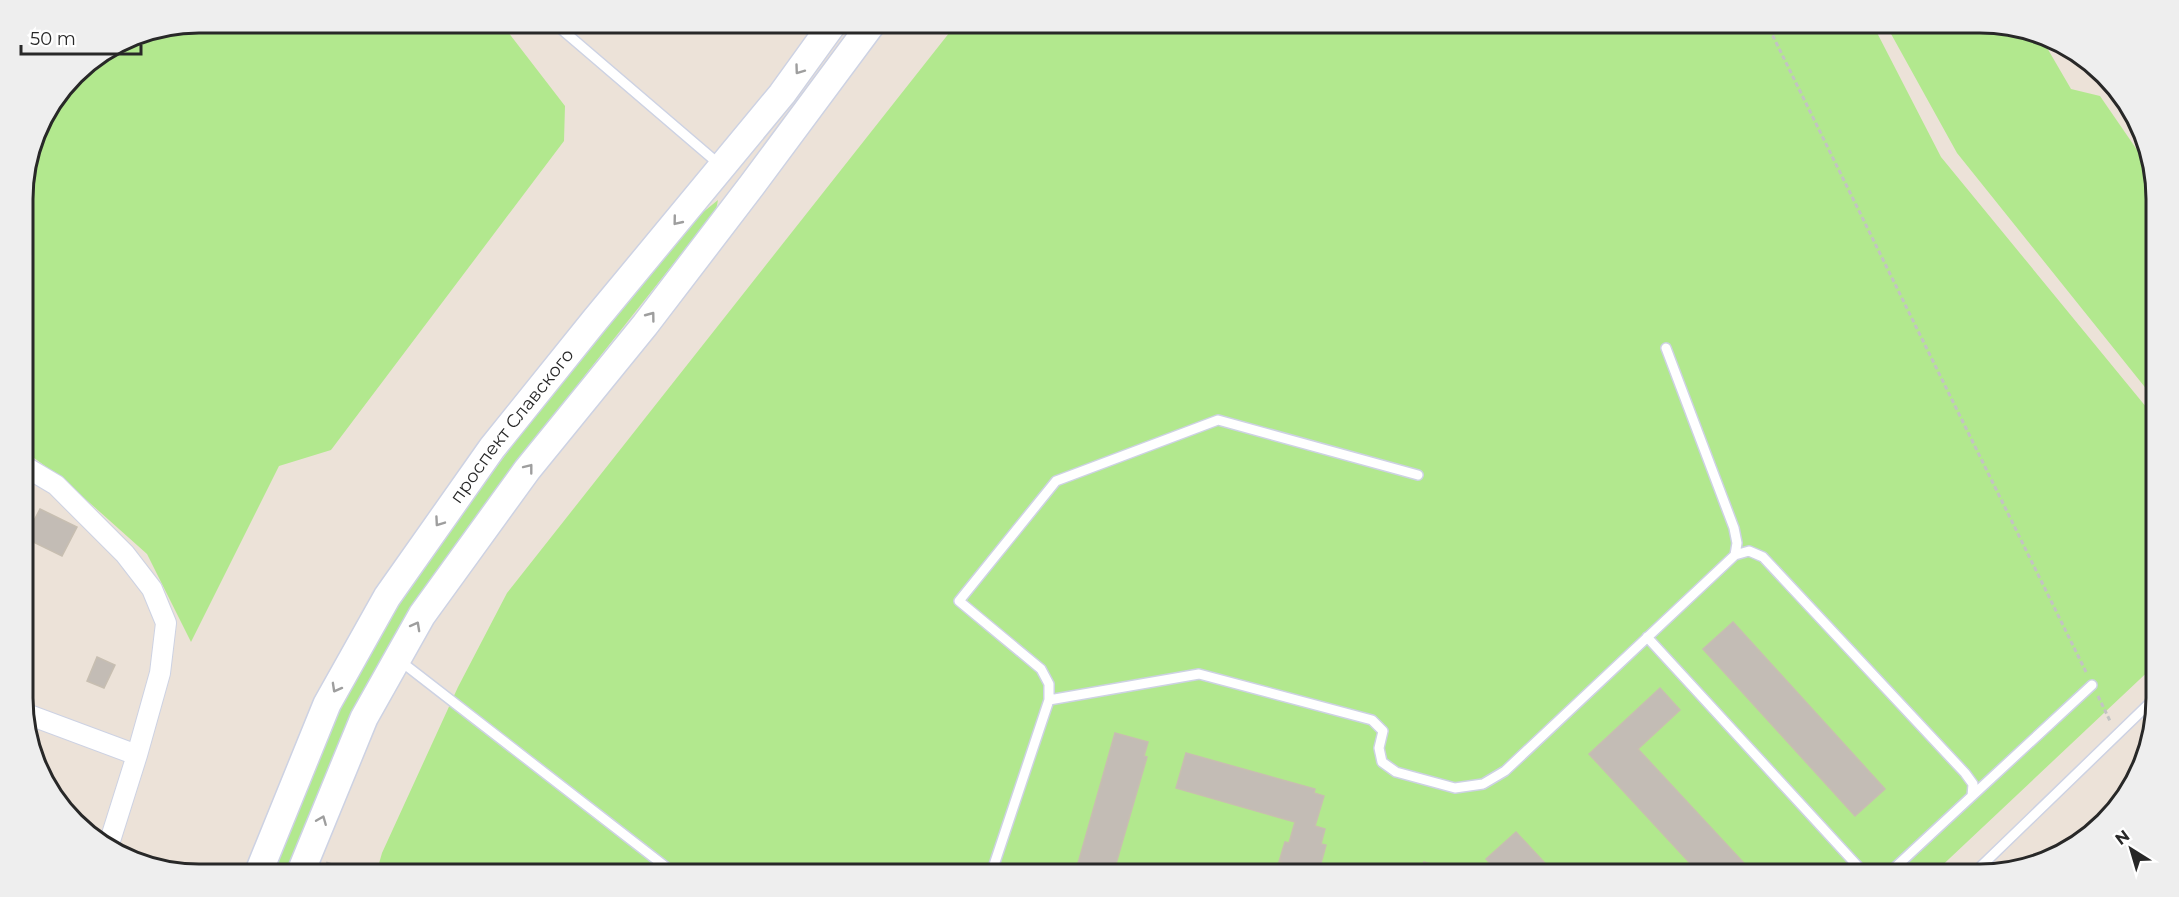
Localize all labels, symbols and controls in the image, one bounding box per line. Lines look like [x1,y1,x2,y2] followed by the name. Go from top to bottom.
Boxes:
[21,18,141,56] scale bar
[30,28,76,50] text: 50 m
[796,63,807,74] one-way arrow
[673,214,684,225] one-way arrow
[644,311,655,322] one-way arrow
[445,344,579,508] street label: проспект Славского
[522,463,533,474] one-way arrow
[435,516,446,527] one-way arrow
[409,622,420,632] one-way arrow
[332,682,343,692] one-way arrow
[315,816,327,827] one-way arrow
[2101,819,2161,879] north arrow
[2111,826,2133,849] text: N

